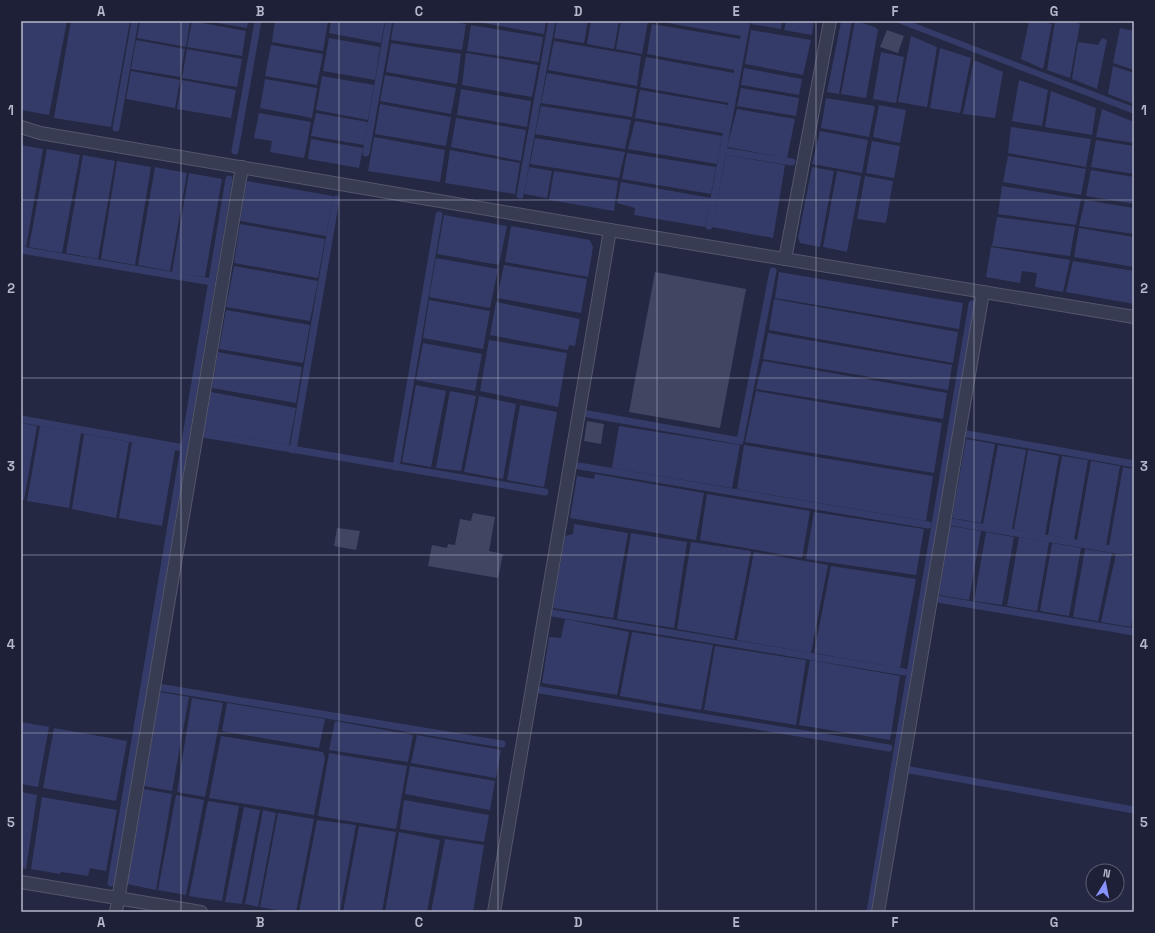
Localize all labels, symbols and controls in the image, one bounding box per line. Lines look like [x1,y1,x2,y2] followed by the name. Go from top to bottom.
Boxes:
[97,3,106,20] text: A
[256,3,265,20] text: B
[415,3,423,20] text: C
[574,3,583,20] text: D
[732,3,740,20] text: E
[892,3,899,20] text: F
[1050,3,1058,20] text: G
[8,102,14,119] text: 1
[1141,102,1147,119] text: 1
[7,280,15,297] text: 2
[1140,280,1148,297] text: 2
[7,458,15,475] text: 3
[1140,458,1148,475] text: 3
[7,636,15,653] text: 4
[1140,636,1148,653] text: 4
[7,814,15,831] text: 5
[1140,814,1148,831] text: 5
[1085,863,1125,903] north arrow
[1102,866,1112,881] text: N
[97,914,106,931] text: A
[256,914,265,931] text: B
[415,914,423,931] text: C
[574,914,583,931] text: D
[732,914,740,931] text: E
[892,914,899,931] text: F
[1050,914,1058,931] text: G

